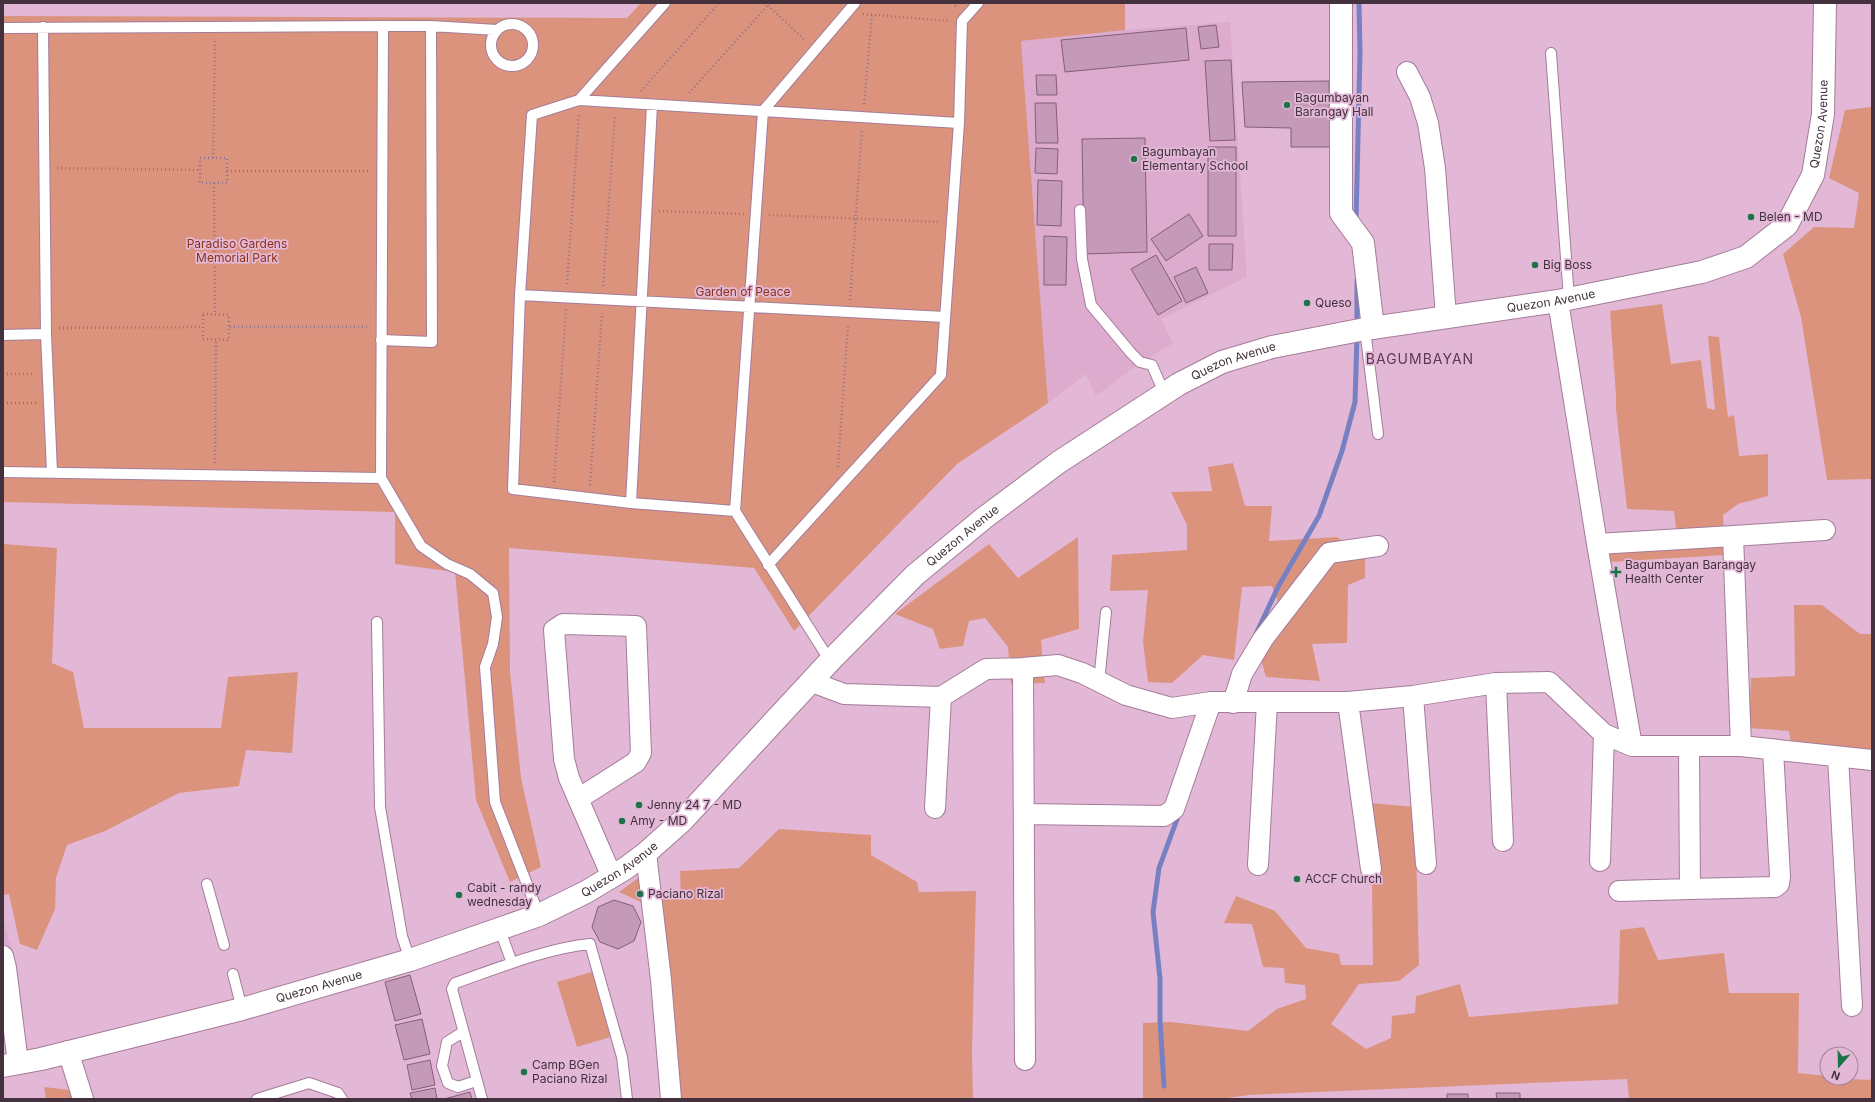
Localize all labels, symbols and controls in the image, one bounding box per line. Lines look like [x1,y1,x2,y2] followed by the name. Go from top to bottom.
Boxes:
[1806,80,1831,170] street label: Quezon Avenue
[1295,90,1373,119] place label: Bagumbayan Barangay Hall
[1282,100,1292,110] marker: Bagumbayan Barangay Hall
[1142,144,1248,173] place label: Bagumbayan Elementary School
[1129,154,1139,164] marker: Bagumbayan Elementary School
[1759,209,1823,224] place label: Belen - MD
[1746,212,1756,222] marker: Belen - MD
[187,236,287,265] park label: Paradiso Gardens Memorial Park
[1543,257,1592,272] place label: Big Boss
[1530,260,1540,270] marker: Big Boss
[695,284,791,299] park label: Garden of Peace
[1506,286,1596,315] street label: Quezon Avenue
[1315,295,1352,310] place label: Queso
[1302,298,1312,308] marker: Queso
[1188,338,1277,384] street label: Quezon Avenue
[1366,350,1474,367] district label: BAGUMBAYAN
[923,502,1002,570] street label: Quezon Avenue
[1625,557,1756,586] place label: Bagumbayan Barangay Health Center
[1610,566,1622,578] marker: Bagumbayan Barangay Health Center
[647,797,742,812] place label: Jenny 24 7 - MD
[634,800,644,810] marker: Jenny 24 7 - MD
[630,813,687,828] place label: Amy - MD
[617,816,627,826] marker: Amy - MD
[578,838,661,900] street label: Quezon Avenue
[1305,871,1382,886] place label: ACCF Church
[1292,874,1302,884] marker: ACCF Church
[467,880,542,909] place label: Cabit - randy wednesday
[648,886,723,901] place label: Paciano Rizal
[635,889,645,899] marker: Paciano Rizal
[454,890,464,900] marker: Cabit - randy wednesday
[274,966,364,1006] street label: Quezon Avenue
[1819,1046,1859,1086] north arrow
[532,1057,607,1086] place label: Camp BGen Paciano Rizal
[519,1067,529,1077] marker: Camp BGen Paciano Rizal
[1829,1067,1842,1083] text: N

